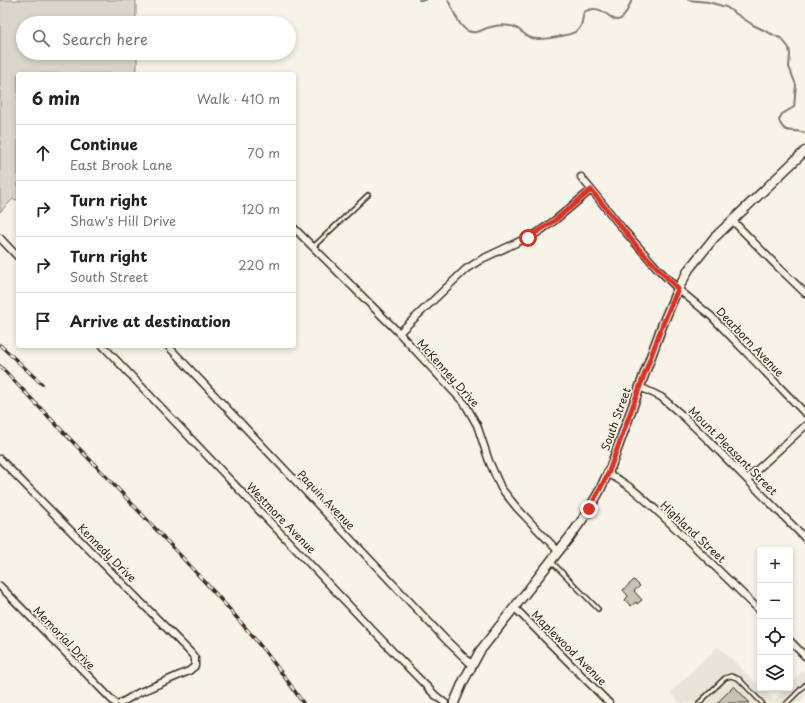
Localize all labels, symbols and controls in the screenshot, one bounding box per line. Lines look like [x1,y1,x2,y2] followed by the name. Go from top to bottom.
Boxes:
[16,16,296,60] search box
[30,27,52,49] icon: search
[62,27,148,50] text: Search here
[32,85,80,111] text: 6 min
[197,89,280,108] text: Walk · 410 m
[70,132,138,155] text: Continue
[32,142,54,164] icon: ahead
[247,143,280,162] text: 70 m
[70,155,173,174] text: East Brook Lane
[70,188,147,211] text: Turn right
[32,198,54,220] icon: right
[241,199,280,218] text: 120 m
[70,211,176,230] text: Shaw's Hill Drive
[519,229,537,247] route start
[70,244,147,267] text: Turn right
[32,254,54,276] icon: right
[238,255,280,274] text: 220 m
[70,267,148,286] text: South Street
[713,303,788,380] street label: Dearborn Avenue
[70,309,231,332] text: Arrive at destination
[32,310,54,332] icon: arrive
[413,335,484,411] street label: McKenney Drive
[596,384,635,453] street label: South Street
[685,402,782,499] street label: Mount Pleasant Street
[294,466,359,533] street label: Paquin Avenue
[243,478,320,557] street label: Westmore Avenue
[657,497,730,567] street label: Highland Street
[580,500,598,518] route end
[74,520,141,586] street label: Kennedy Drive
[757,547,793,691] map controls
[757,547,793,583] button: +
[757,583,793,619] button: −
[30,602,99,673] street label: Memorial Drive
[528,606,611,689] street label: Maplewood Avenue
[757,619,793,655] button: locate
[757,655,793,691] button: layers

